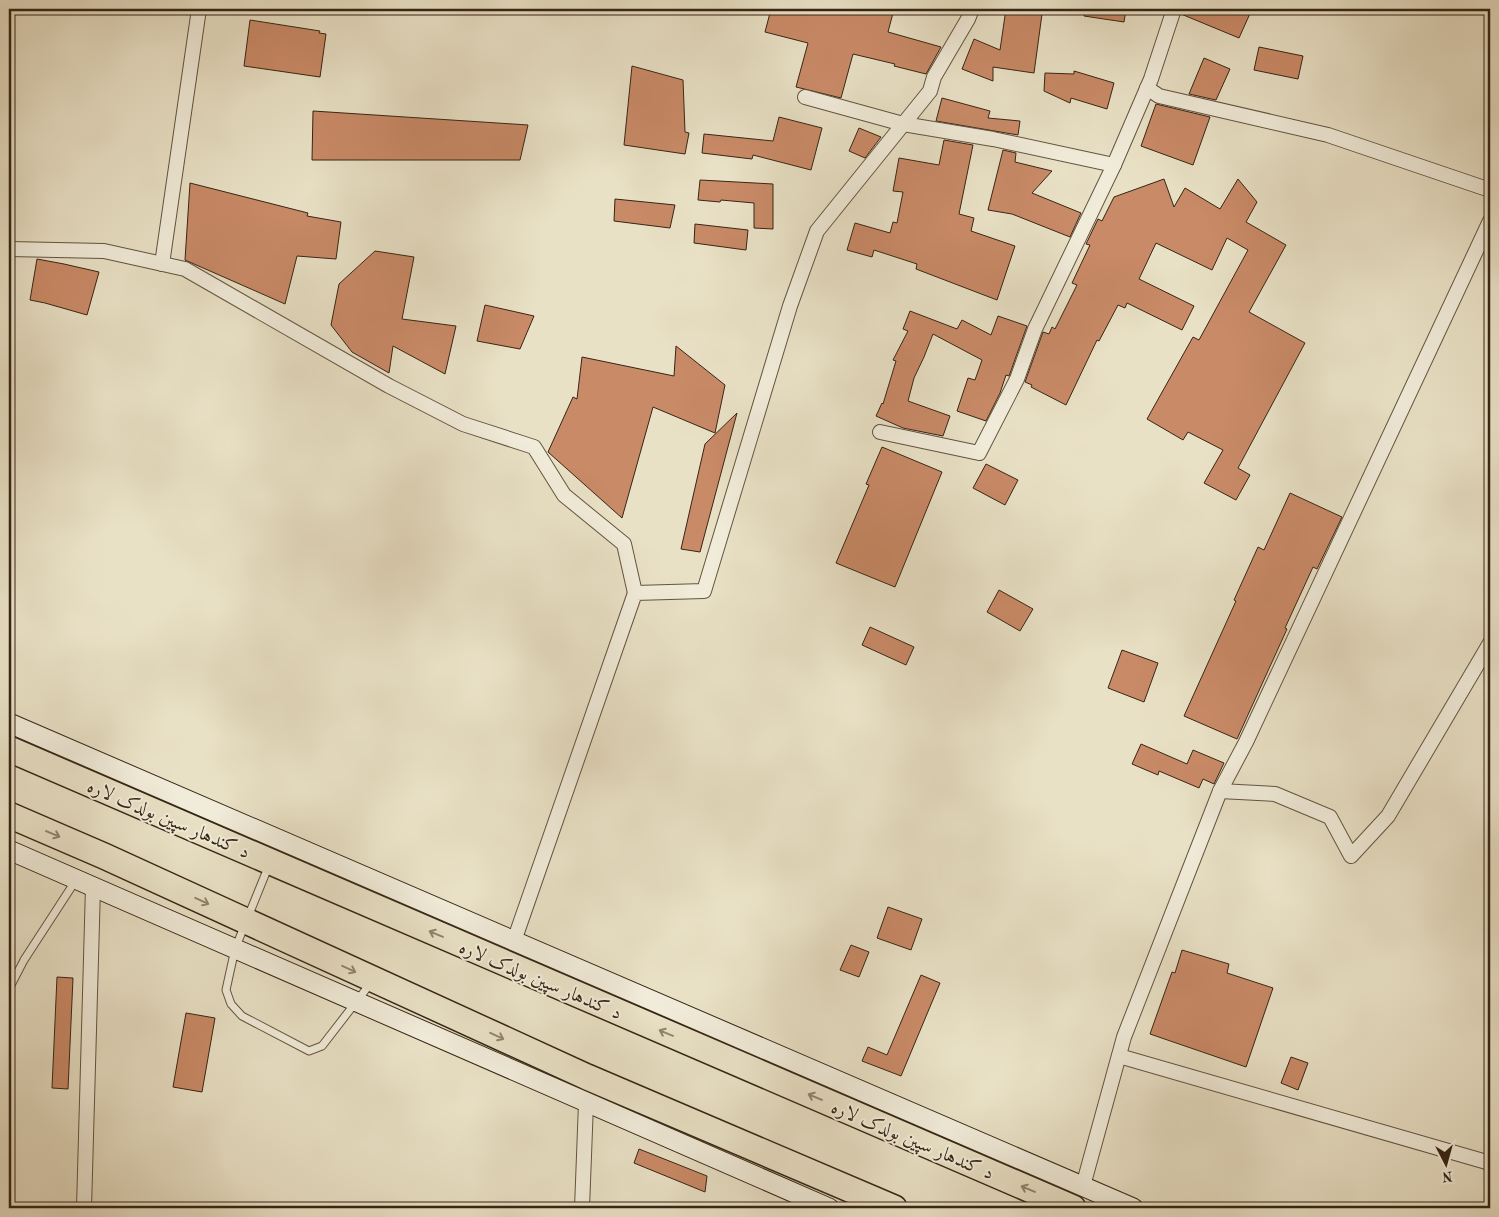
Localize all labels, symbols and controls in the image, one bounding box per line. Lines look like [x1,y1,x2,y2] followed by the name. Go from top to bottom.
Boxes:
[84,777,252,864] street label: د کندهار سپین بولدک لاره
[45,830,60,840] one-way arrow
[194,897,209,906] one-way arrow
[429,928,444,938] one-way arrow
[456,938,624,1025] street label: د کندهار سپین بولدک لاره
[341,964,356,974] one-way arrow
[659,1027,674,1037] one-way arrow
[489,1032,504,1042] one-way arrow
[808,1091,823,1101] one-way arrow
[828,1098,996,1185] street label: د کندهار سپین بولدک لاره
[1422,1140,1472,1190] north arrow
[1441,1168,1453,1183] text: N
[1021,1183,1036,1192] one-way arrow

